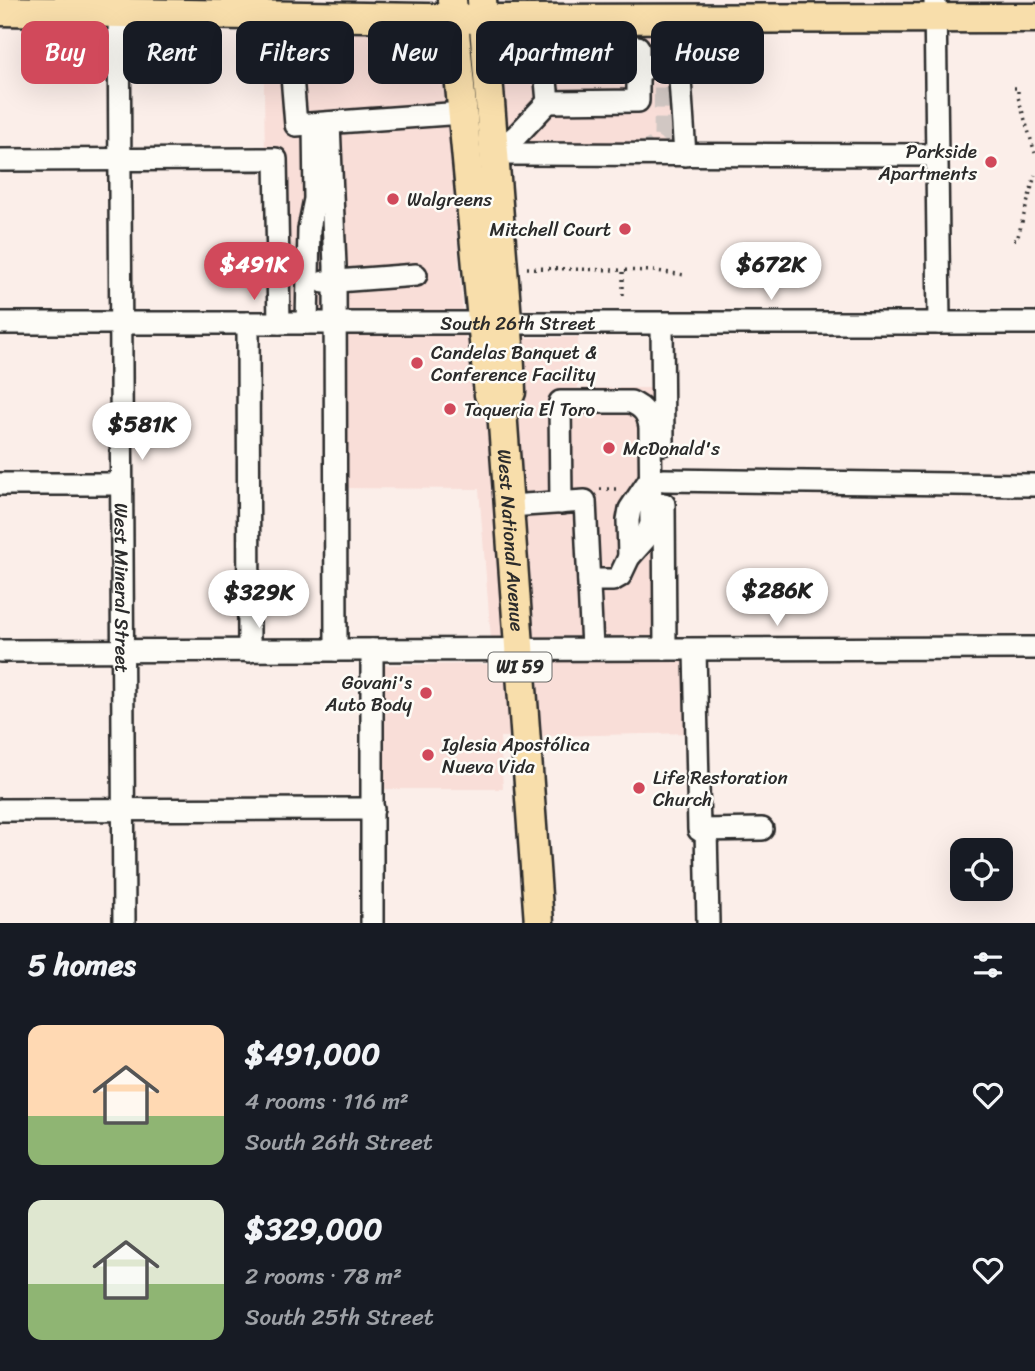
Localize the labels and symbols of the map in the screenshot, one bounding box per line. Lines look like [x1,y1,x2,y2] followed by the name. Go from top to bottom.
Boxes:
[878,135,977,190] place label: Parkside Apartments
[983,154,999,170] marker: Parkside Apartments
[407,183,492,216] place label: Walgreens
[385,191,401,207] marker: Walgreens
[489,213,611,246] place label: Mitchell Court
[617,221,633,237] marker: Mitchell Court
[205,243,303,302] pin: $491K
[722,243,820,302] pin: $672K
[440,307,596,340] street label: South 26th Street
[431,336,597,391] place label: Candelas Banquet & Conference Facility
[409,355,425,371] marker: Candelas Banquet & Conference Facility
[464,393,595,426] place label: Taqueria El Toro
[442,401,458,417] marker: Taqueria El Toro
[93,402,191,462] pin: $581K
[623,432,720,465] place label: McDonald's
[601,440,617,456] marker: McDonald's
[488,448,534,633] street label: West National Avenue
[105,503,139,673] street label: West Mineral Street
[728,568,826,628] pin: $286K
[210,570,308,630] pin: $329K
[489,652,552,682] road number: WI 59
[324,666,412,721] place label: Govani's Auto Body
[418,685,434,701] marker: Govani's Auto Body
[441,728,590,783] place label: Iglesia Apostólica Nueva Vida
[420,747,436,763] marker: Iglesia Apostólica Nueva Vida
[653,761,788,816] place label: Life Restoration Church
[631,780,647,796] marker: Life Restoration Church

